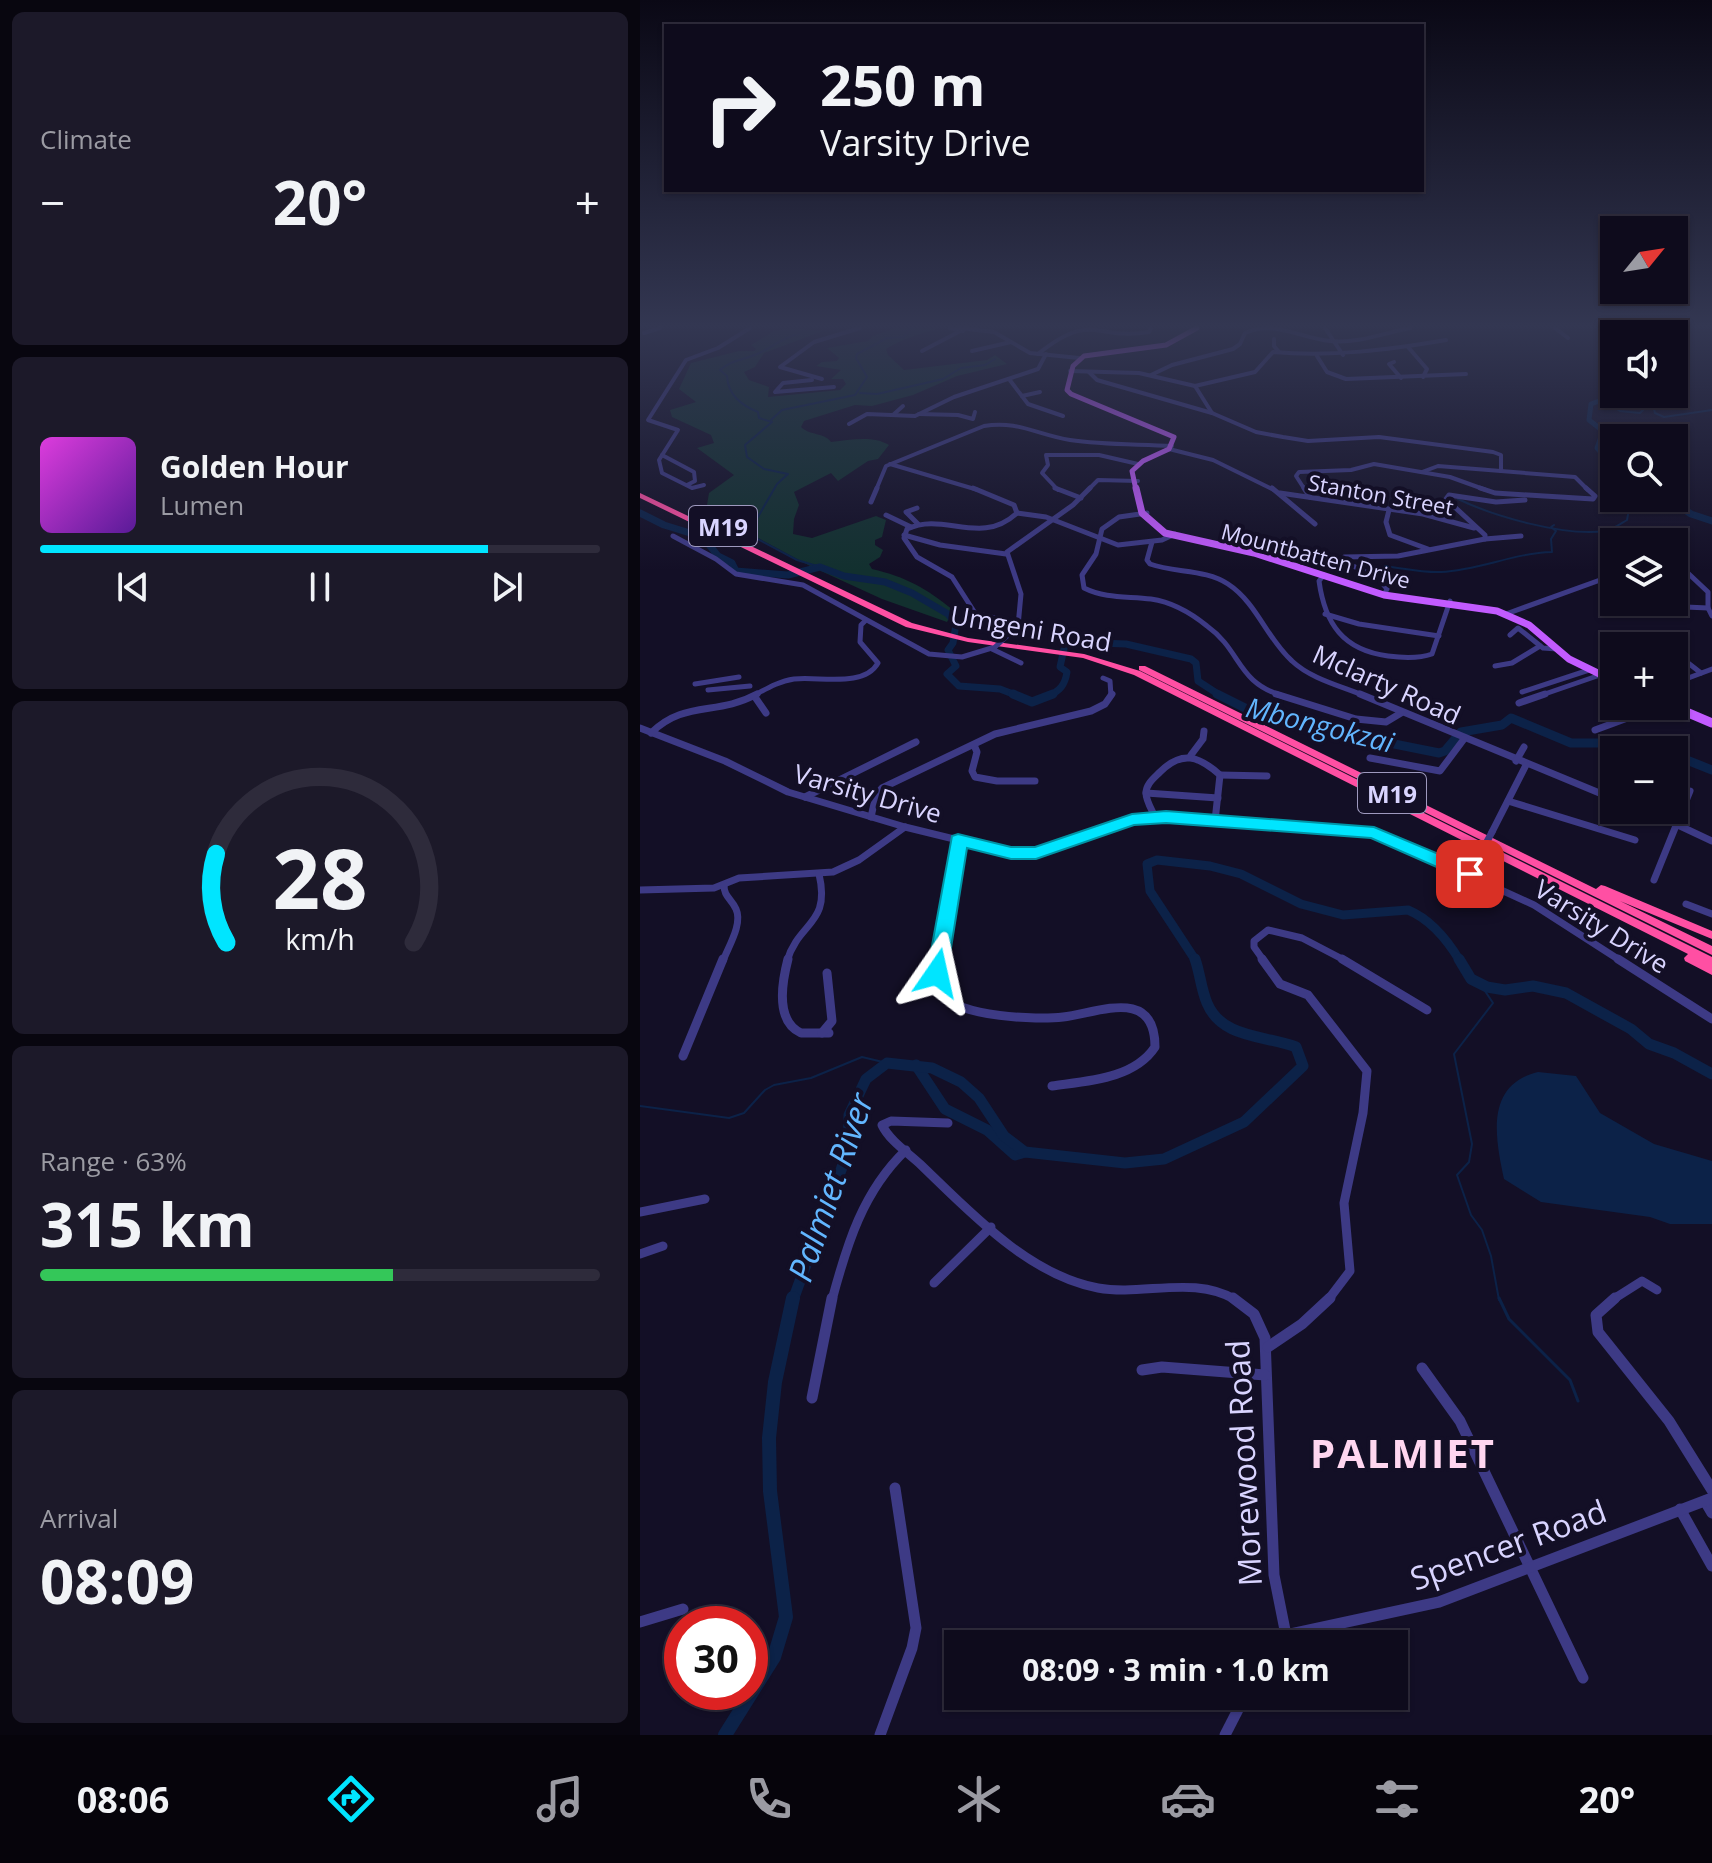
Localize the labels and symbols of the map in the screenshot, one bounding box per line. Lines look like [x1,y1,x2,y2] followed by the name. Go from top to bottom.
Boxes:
[1600,216,1688,304] north arrow
[1306,466,1456,522] street label: Stanton Street
[689,506,757,546] road number: M19
[1218,515,1414,595] street label: Mountbatten Drive
[948,596,1114,660] street label: Umgeni Road
[1307,635,1467,733] street label: Mclarty Road
[1242,687,1399,761] water label: Mbongokzai
[790,755,946,831] street label: Varsity Drive
[1358,773,1426,813] road number: M19
[1436,840,1504,908] pin
[1528,870,1676,982] street label: Varsity Drive
[895,931,979,1015] position arrow
[776,1085,884,1287] water label: Palmiet River
[1215,1339,1271,1587] street label: Morewood Road
[1310,1425,1496,1480] district label: PALMIET
[1404,1489,1612,1599] street label: Spencer Road
[664,1606,768,1710] speed limit sign: 30

